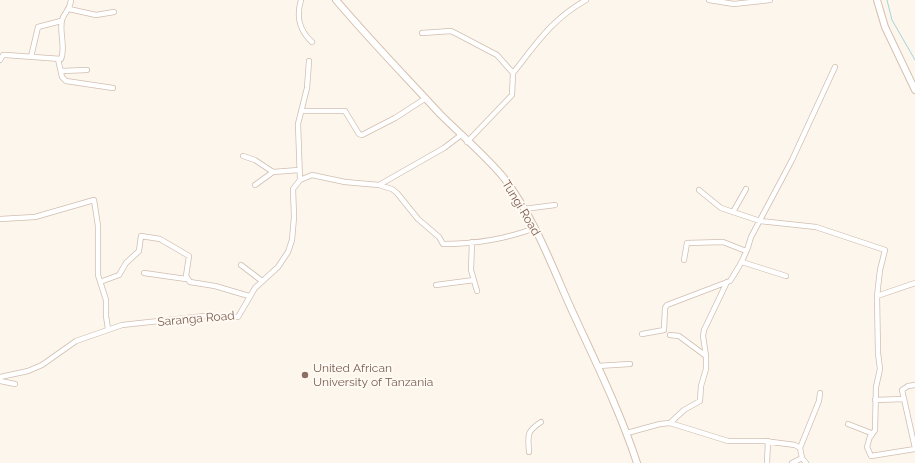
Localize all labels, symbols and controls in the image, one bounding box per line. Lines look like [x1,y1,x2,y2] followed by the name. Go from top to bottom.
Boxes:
[499,178,543,238] street label: Tungi Road
[157,308,235,330] street label: Saranga Road
[313,361,433,389] place label: United African University of Tanzania
[300,370,310,380] marker: United African University of Tanzania

